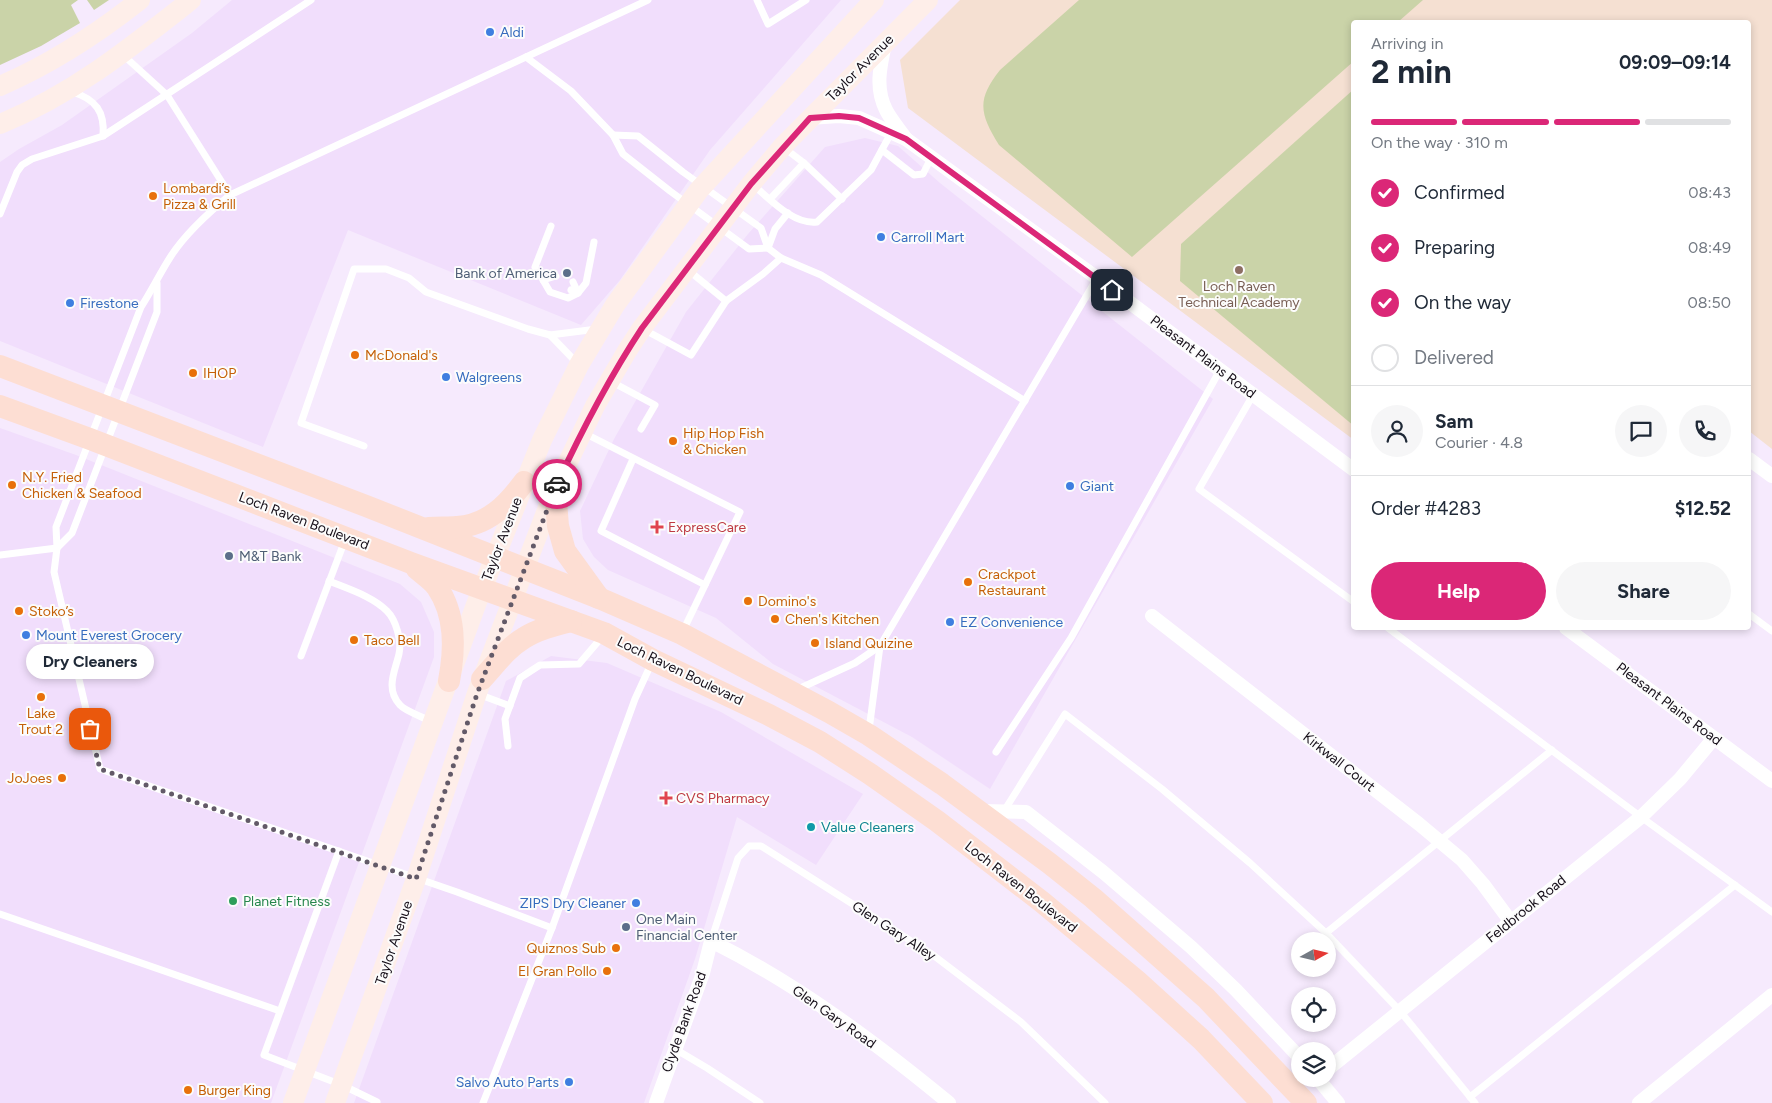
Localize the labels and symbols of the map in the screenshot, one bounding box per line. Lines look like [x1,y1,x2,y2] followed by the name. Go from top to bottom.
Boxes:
[500,24,524,41] place label: Aldi
[484,26,496,38] marker: Aldi
[823,31,897,105] street label: Taylor Avenue
[163,180,236,213] place label: Lombardi’s Pizza & Grill
[147,190,159,202] marker: Lombardi’s Pizza & Grill
[891,229,964,246] place label: Carroll Mart
[875,231,887,243] marker: Carroll Mart
[1233,264,1245,276] marker: Loch Raven Technical Academy
[455,265,557,282] place label: Bank of America
[561,267,573,279] marker: Bank of America
[1091,269,1133,311] pin
[1178,278,1300,311] place label: Loch Raven Technical Academy
[80,295,139,312] place label: Firestone
[64,297,76,309] marker: Firestone
[1147,312,1259,402] street label: Pleasant Plains Road
[365,347,438,364] place label: McDonald's
[349,349,361,361] marker: McDonald's
[203,365,236,382] place label: IHOP
[187,367,199,379] marker: IHOP
[456,369,522,386] place label: Walgreens
[440,371,452,383] marker: Walgreens
[683,425,764,458] place label: Hip Hop Fish & Chicken
[667,435,679,447] marker: Hip Hop Fish & Chicken
[532,459,582,509] courier
[22,469,142,502] place label: N.Y. Fried Chicken & Seafood
[1080,478,1114,495] place label: Giant
[6,479,18,491] marker: N.Y. Fried Chicken & Seafood
[1064,480,1076,492] marker: Giant
[236,488,372,554] street label: Loch Raven Boulevard
[478,495,526,583] street label: Taylor Avenue
[668,519,747,536] place label: ExpressCare
[650,520,664,534] marker: ExpressCare
[239,548,302,565] place label: M&T Bank
[223,550,235,562] marker: M&T Bank
[978,566,1046,599] place label: Crackpot Restaurant
[962,576,974,588] marker: Crackpot Restaurant
[758,593,816,610] place label: Domino's
[742,595,754,607] marker: Domino's
[29,603,74,620] place label: Stoko’s
[13,605,25,617] marker: Stoko’s
[785,611,879,628] place label: Chen's Kitchen
[769,613,781,625] marker: Chen's Kitchen
[960,614,1063,631] place label: EZ Convenience
[944,616,956,628] marker: EZ Convenience
[36,627,182,644] place label: Mount Everest Grocery
[20,629,32,641] marker: Mount Everest Grocery
[364,632,420,649] place label: Taco Bell
[614,633,746,709] street label: Loch Raven Boulevard
[348,634,360,646] marker: Taco Bell
[825,635,913,652] place label: Island Quizine
[809,637,821,649] marker: Island Quizine
[26,644,154,679] callout: Dry Cleaners
[1613,659,1725,749] street label: Pleasant Plains Road
[35,691,47,703] marker: Lake Trout 2
[19,705,63,738] place label: Lake Trout 2
[69,708,111,750] pin
[1300,729,1378,795] street label: Kirkwall Court
[7,770,52,787] place label: JoJoes
[56,772,68,784] marker: JoJoes
[676,790,770,807] place label: CVS Pharmacy
[660,792,672,804] marker: CVS Pharmacy
[821,819,914,836] place label: Value Cleaners
[805,821,817,833] marker: Value Cleaners
[961,838,1081,936] street label: Loch Raven Boulevard
[1483,872,1569,946] street label: Feldbrook Road
[243,893,330,910] place label: Planet Fitness
[227,895,239,907] marker: Planet Fitness
[520,895,626,912] place label: ZIPS Dry Cleaner
[630,897,642,909] marker: ZIPS Dry Cleaner
[372,898,416,987] street label: Taylor Avenue
[849,898,940,965] street label: Glen Gary Alley
[636,911,738,944] place label: One Main Financial Center
[620,921,632,933] marker: One Main Financial Center
[1291,932,1336,978] north arrow
[527,940,606,957] place label: Quiznos Sub
[610,942,622,954] marker: Quiznos Sub
[518,963,597,980] place label: El Gran Pollo
[601,965,613,977] marker: El Gran Pollo
[658,969,710,1075] street label: Clyde Bank Road
[789,982,879,1052] street label: Glen Gary Road
[456,1074,559,1091] place label: Salvo Auto Parts
[563,1076,575,1088] marker: Salvo Auto Parts
[198,1082,271,1099] place label: Burger King
[182,1084,194,1096] marker: Burger King

